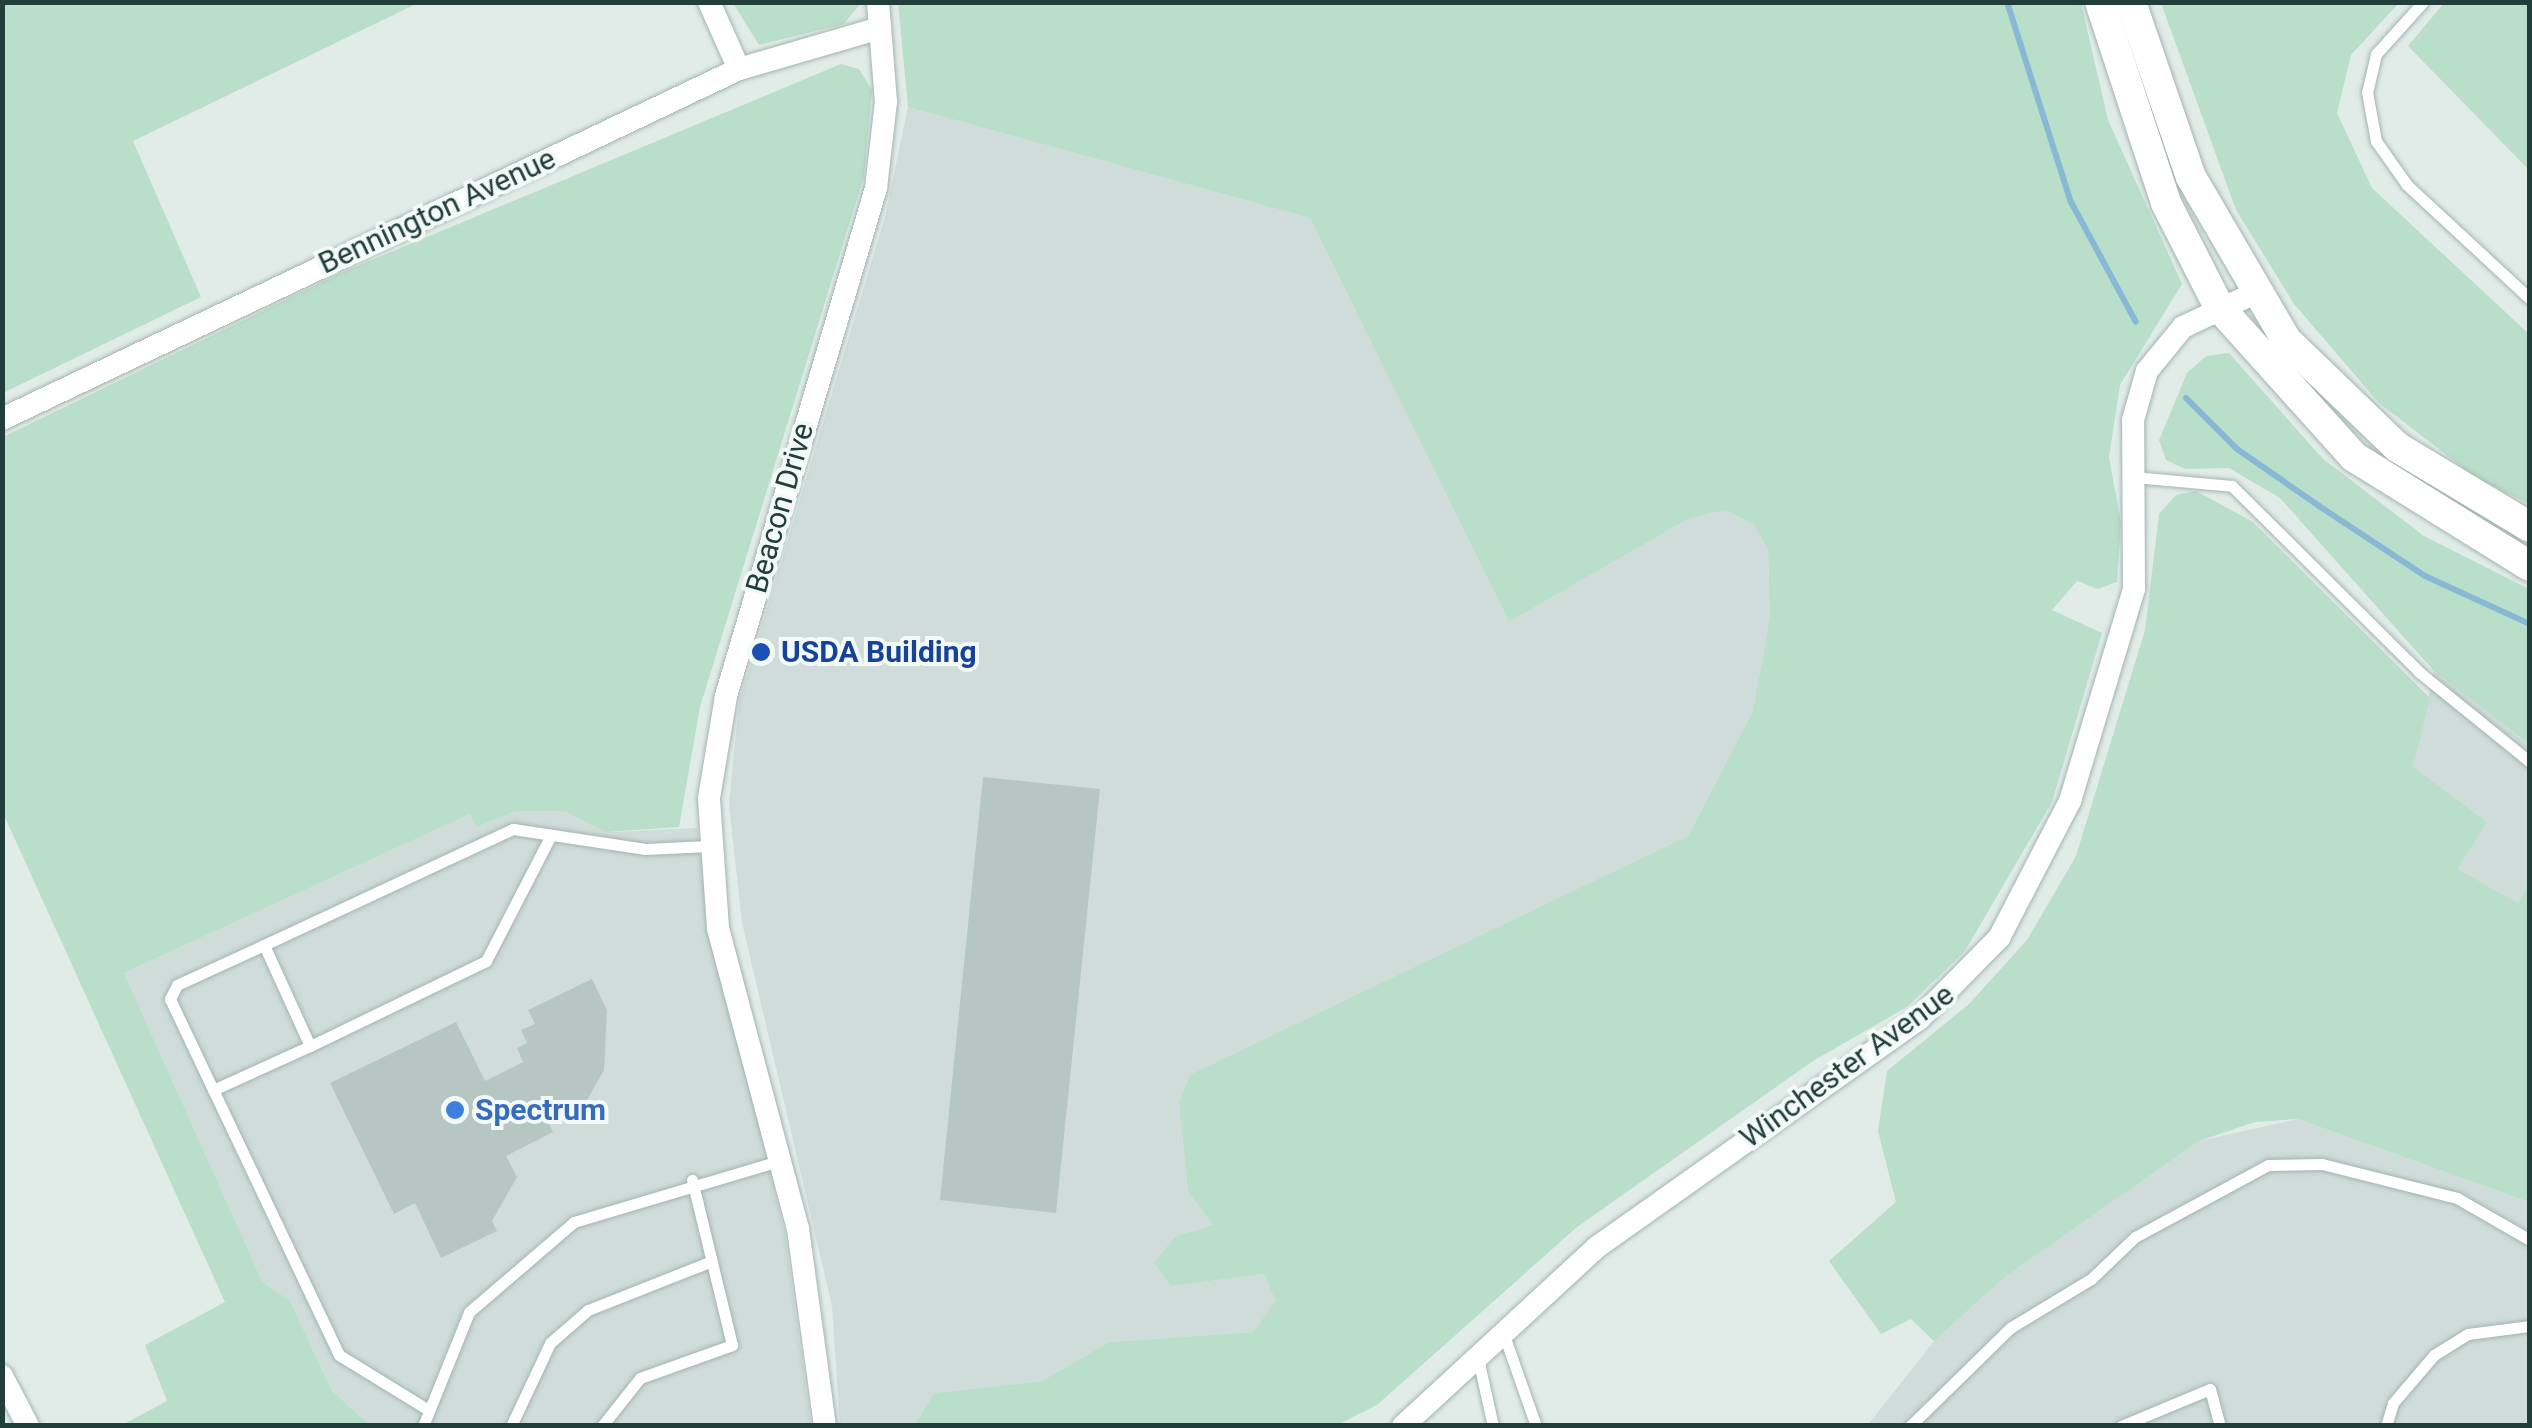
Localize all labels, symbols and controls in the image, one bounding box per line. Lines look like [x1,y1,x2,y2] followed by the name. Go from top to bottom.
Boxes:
[313,140,561,282] street label: Bennington Avenue
[739,419,821,597] street label: Beacon Drive
[781,634,977,670] place label: USDA Building
[750,641,772,663] marker: USDA Building
[1733,976,1961,1156] street label: Winchester Avenue
[475,1092,606,1128] place label: Spectrum
[444,1099,466,1121] marker: Spectrum

